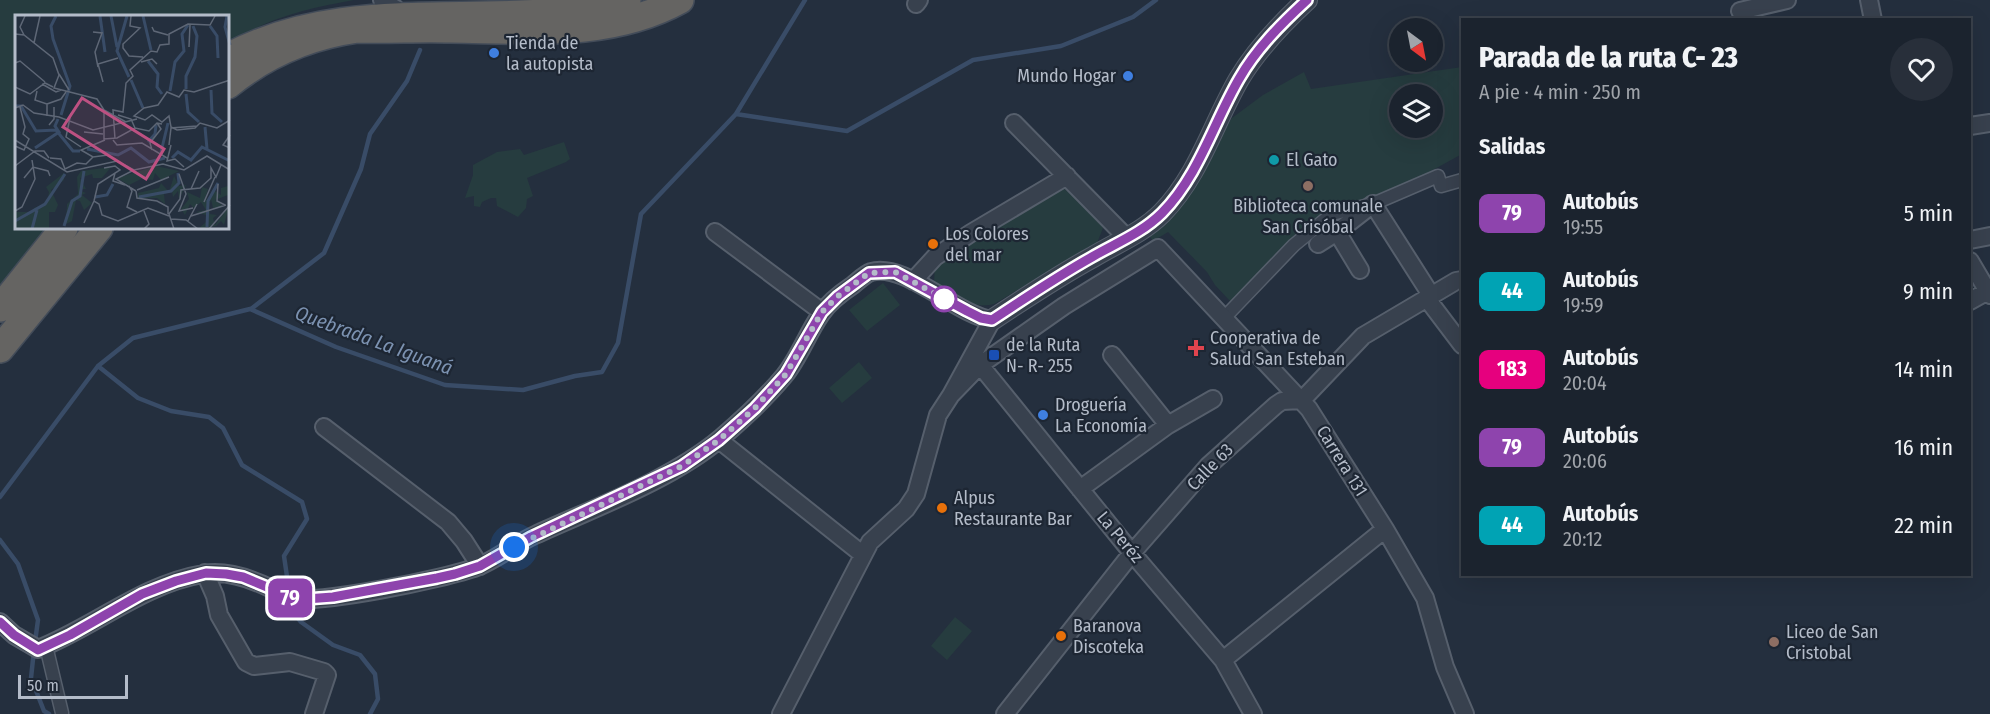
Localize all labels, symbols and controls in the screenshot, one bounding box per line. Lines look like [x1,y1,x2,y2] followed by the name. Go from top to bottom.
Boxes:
[15,15,230,230] inset map
[1389,18,1443,72] north arrow
[1389,18,1443,138] map controls
[506,32,594,75] place label: Tienda de la autopista
[1890,38,1953,101] button: heart
[1479,41,1738,74] text: Parada de la ruta C- 23
[487,46,501,60] marker: Tienda de la autopista
[1017,65,1117,87] place label: Mundo Hogar
[1121,69,1135,83] marker: Mundo Hogar
[1479,80,1641,104] text: A pie · 4 min · 250 m
[1389,84,1443,138] button: layers
[1479,133,1545,160] text: Salidas
[1286,149,1338,171] place label: El Gato
[1267,153,1281,167] marker: El Gato
[1301,179,1315,193] marker: Biblioteca comunale San Crisóbal
[1563,188,1638,215] text: Autobús
[1233,195,1383,238] place label: Biblioteca comunale San Crisóbal
[1502,200,1522,226] text: 79
[1904,200,1953,227] text: 5 min
[1563,215,1603,239] text: 19:55
[945,223,1029,266] place label: Los Colores del mar
[926,237,940,251] marker: Los Colores del mar
[1563,266,1638,293] text: Autobús
[1501,278,1523,304] text: 44
[1903,278,1953,305] text: 9 min
[931,286,957,312] unlabelled marker
[1563,293,1603,317] text: 19:59
[292,300,456,380] water label: Quebrada La Iguaná
[1210,327,1345,370] place label: Cooperativa de Salud San Esteban
[1006,334,1080,377] place label: de la Ruta N- R- 255
[1187,339,1205,357] marker: Cooperativa de Salud San Esteban
[1563,344,1638,371] text: Autobús
[987,348,1001,362] marker: de la Ruta N- R- 255
[1497,356,1527,382] text: 183
[1895,356,1953,383] text: 14 min
[1563,371,1607,395] text: 20:04
[1055,394,1147,437] place label: Droguería La Economía
[1036,408,1050,422] marker: Droguería La Economía
[1312,422,1372,500] street label: Carrera 131
[1563,422,1638,449] text: Autobús
[1502,434,1522,460] text: 79
[1894,434,1953,461] text: 16 min
[1182,439,1238,495] street label: Calle 63
[1563,449,1607,473] text: 20:06
[954,487,1073,530] place label: Alpus Restaurante Bar
[1563,500,1638,527] text: Autobús
[935,501,949,515] marker: Alpus Restaurante Bar
[1092,507,1148,567] street label: La Peréz
[1501,512,1523,538] text: 44
[1894,512,1953,539] text: 22 min
[1563,527,1602,551] text: 20:12
[499,532,529,562] your location
[263,578,317,618] line badge: 79
[280,585,300,611] text: 79
[1073,615,1144,658] place label: Baranova Discoteka
[1786,621,1878,664] place label: Liceo de San Cristobal
[1054,629,1068,643] marker: Baranova Discoteka
[1767,635,1781,649] marker: Liceo de San Cristobal
[18,672,128,700] scale bar
[27,676,59,695] text: 50 m

